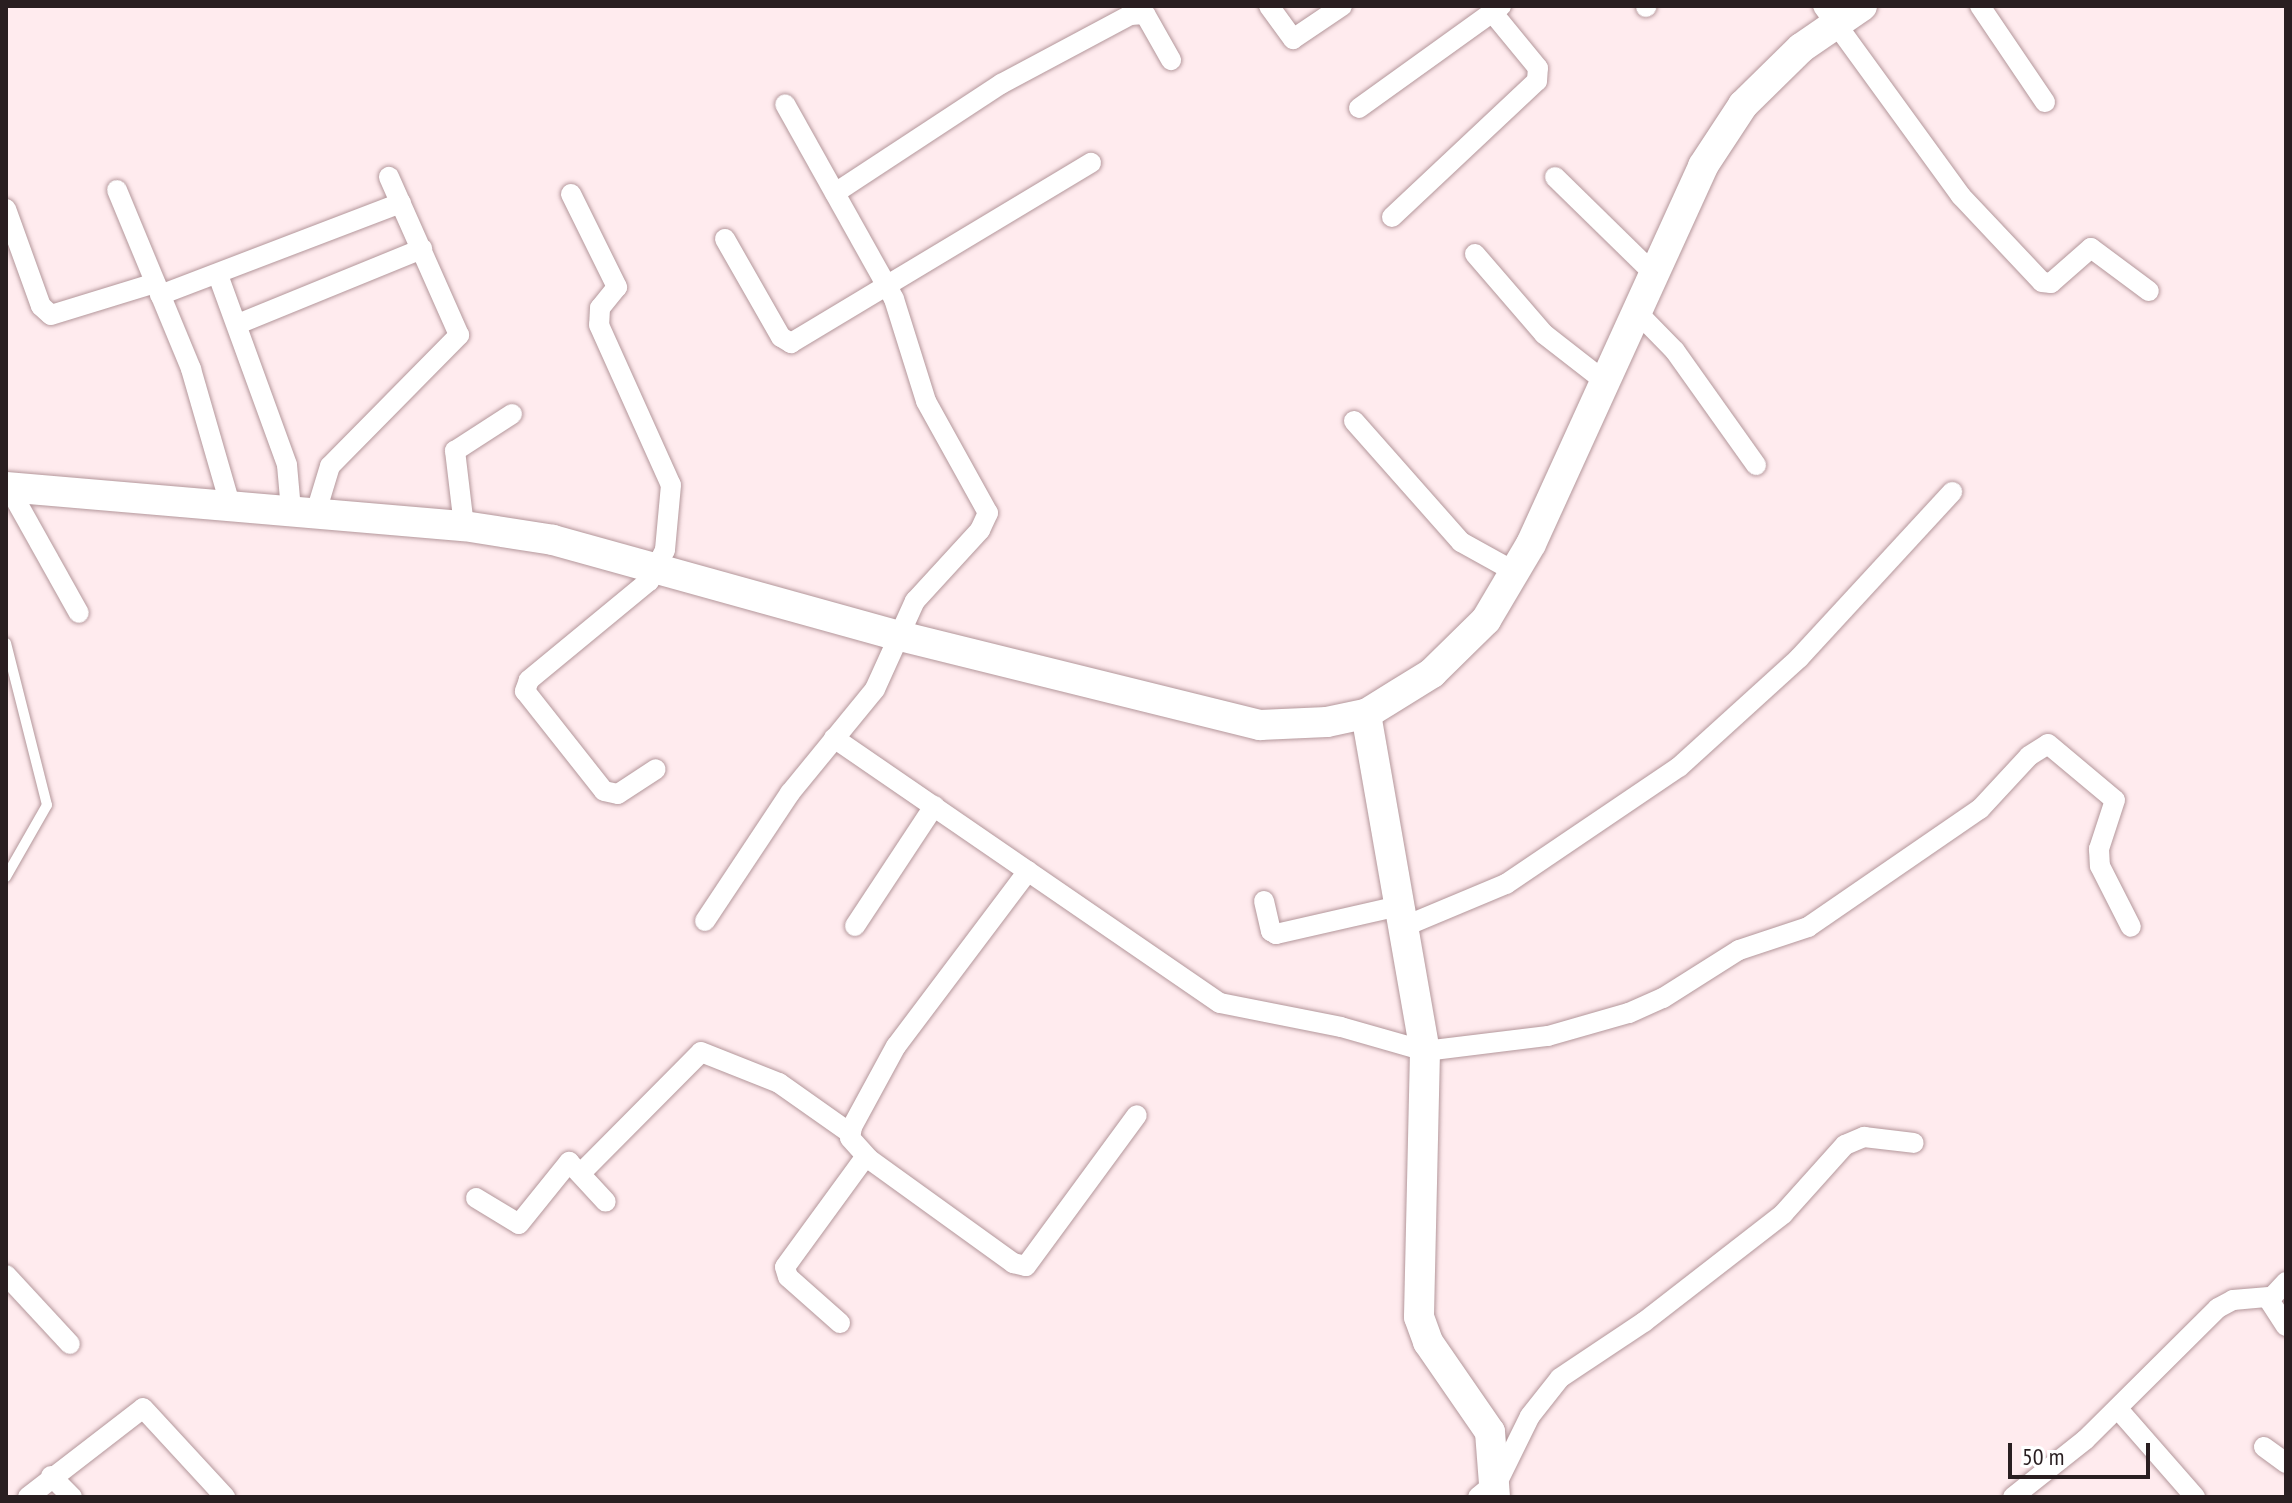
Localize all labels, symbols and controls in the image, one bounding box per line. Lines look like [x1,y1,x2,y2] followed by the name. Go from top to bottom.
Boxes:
[2012,1427,2154,1477] scale bar
[2022,1441,2064,1472] text: 50 m

